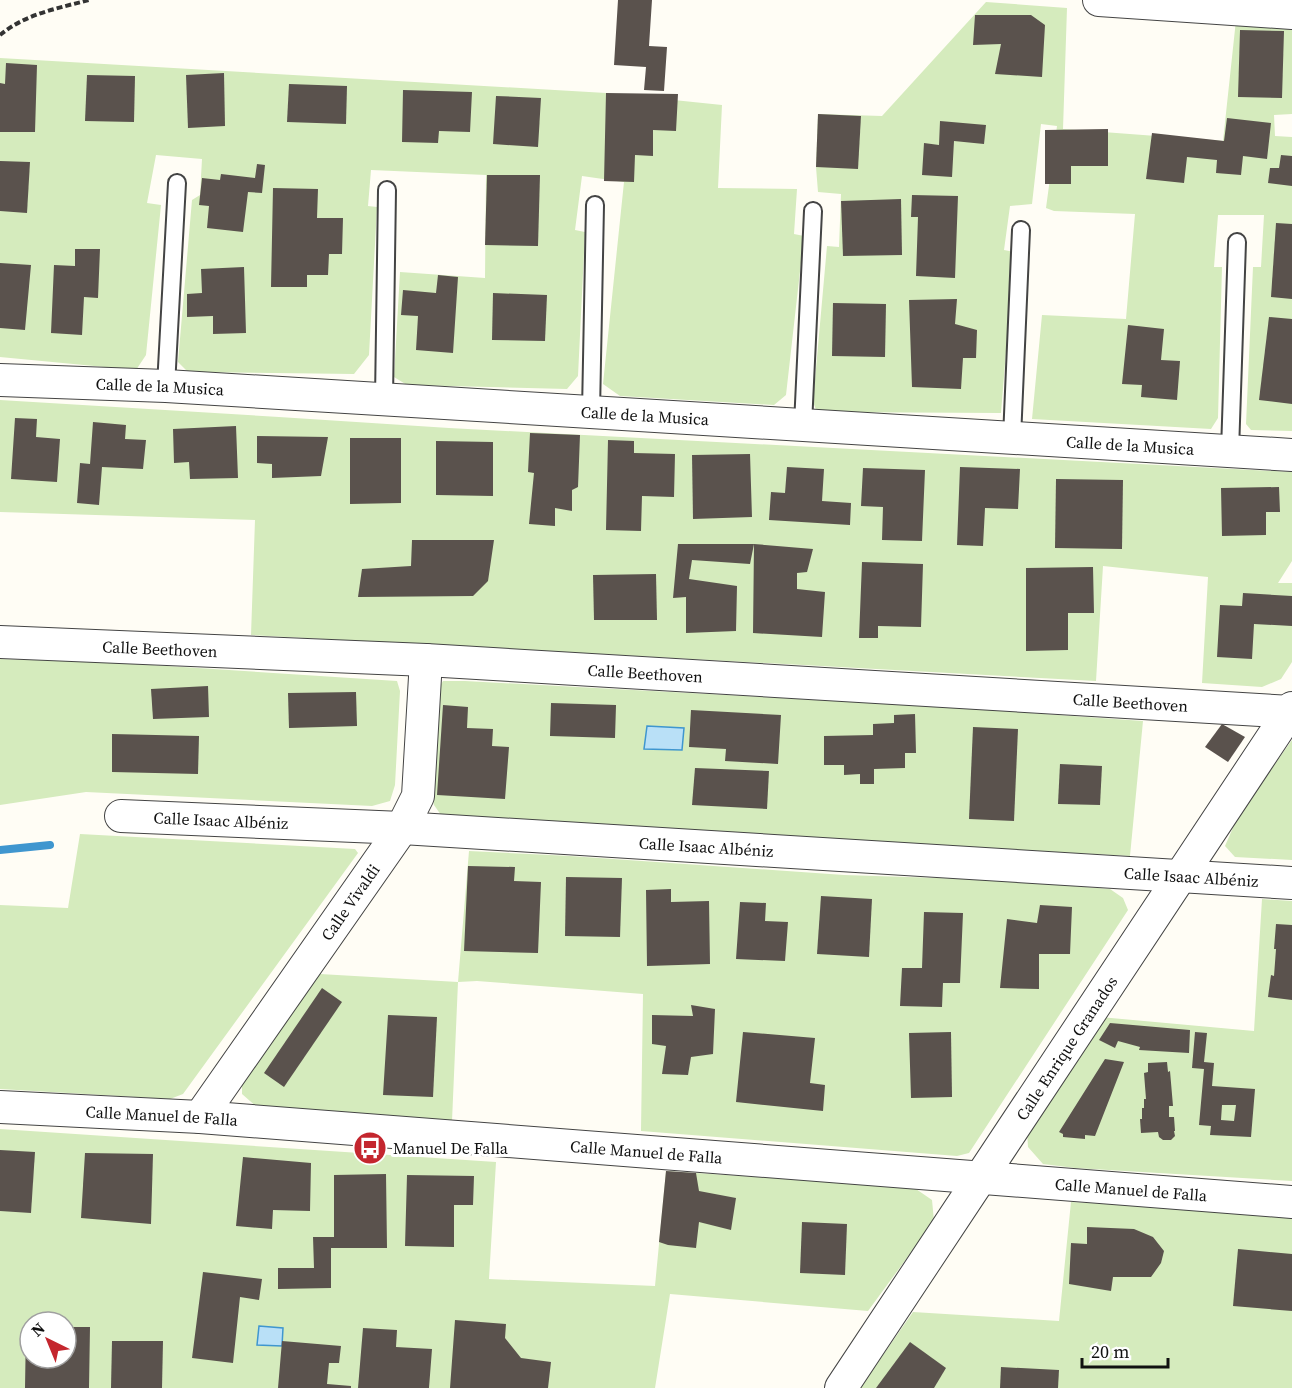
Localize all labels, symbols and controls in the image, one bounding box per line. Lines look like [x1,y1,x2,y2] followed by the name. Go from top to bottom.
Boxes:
[95,372,225,401] street label: Calle de la Musica
[580,400,711,430] street label: Calle de la Musica
[1065,430,1196,460] street label: Calle de la Musica
[102,635,218,662] street label: Calle Beethoven
[587,659,704,688] street label: Calle Beethoven
[1072,688,1189,717] street label: Calle Beethoven
[153,806,289,834] street label: Calle Isaac Albéniz
[638,832,774,862] street label: Calle Isaac Albéniz
[316,859,385,945] street label: Calle Vivaldi
[1123,862,1259,892] street label: Calle Isaac Albéniz
[1011,971,1122,1124] street label: Calle Enrique Granados
[85,1100,240,1131] street label: Calle Manuel de Falla
[352,1130,388,1166] bus stop icon: Manuel De Falla
[569,1135,724,1169] street label: Calle Manuel de Falla
[393,1137,509,1159] place label: Manuel De Falla
[1054,1173,1209,1206] street label: Calle Manuel de Falla
[18,1310,78,1370] north arrow
[26,1317,50,1341] text: N
[1082,1331,1168,1369] scale bar
[1091,1339,1129,1364] text: 20 m

